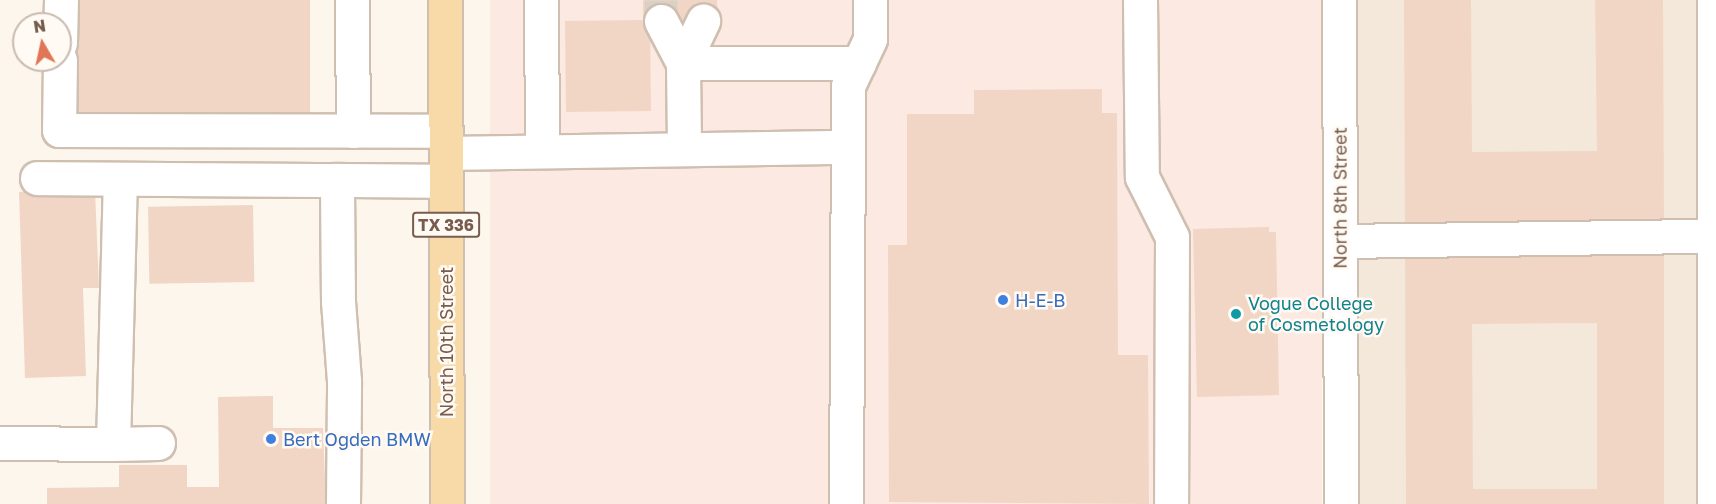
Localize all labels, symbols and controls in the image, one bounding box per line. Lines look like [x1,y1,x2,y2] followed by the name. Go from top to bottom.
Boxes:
[12,12,72,72] north arrow
[32,15,47,37] text: N
[1329,127,1351,269] street label: North 8th Street
[412,212,480,238] road number: TX 336
[435,267,457,417] street label: North 10th Street
[1015,289,1065,311] place label: H-E-B
[996,293,1010,307] marker: H-E-B
[1248,293,1384,336] place label: Vogue College of Cosmetology
[1229,307,1243,321] marker: Vogue College of Cosmetology
[283,428,431,450] place label: Bert Ogden BMW
[264,432,278,446] marker: Bert Ogden BMW

